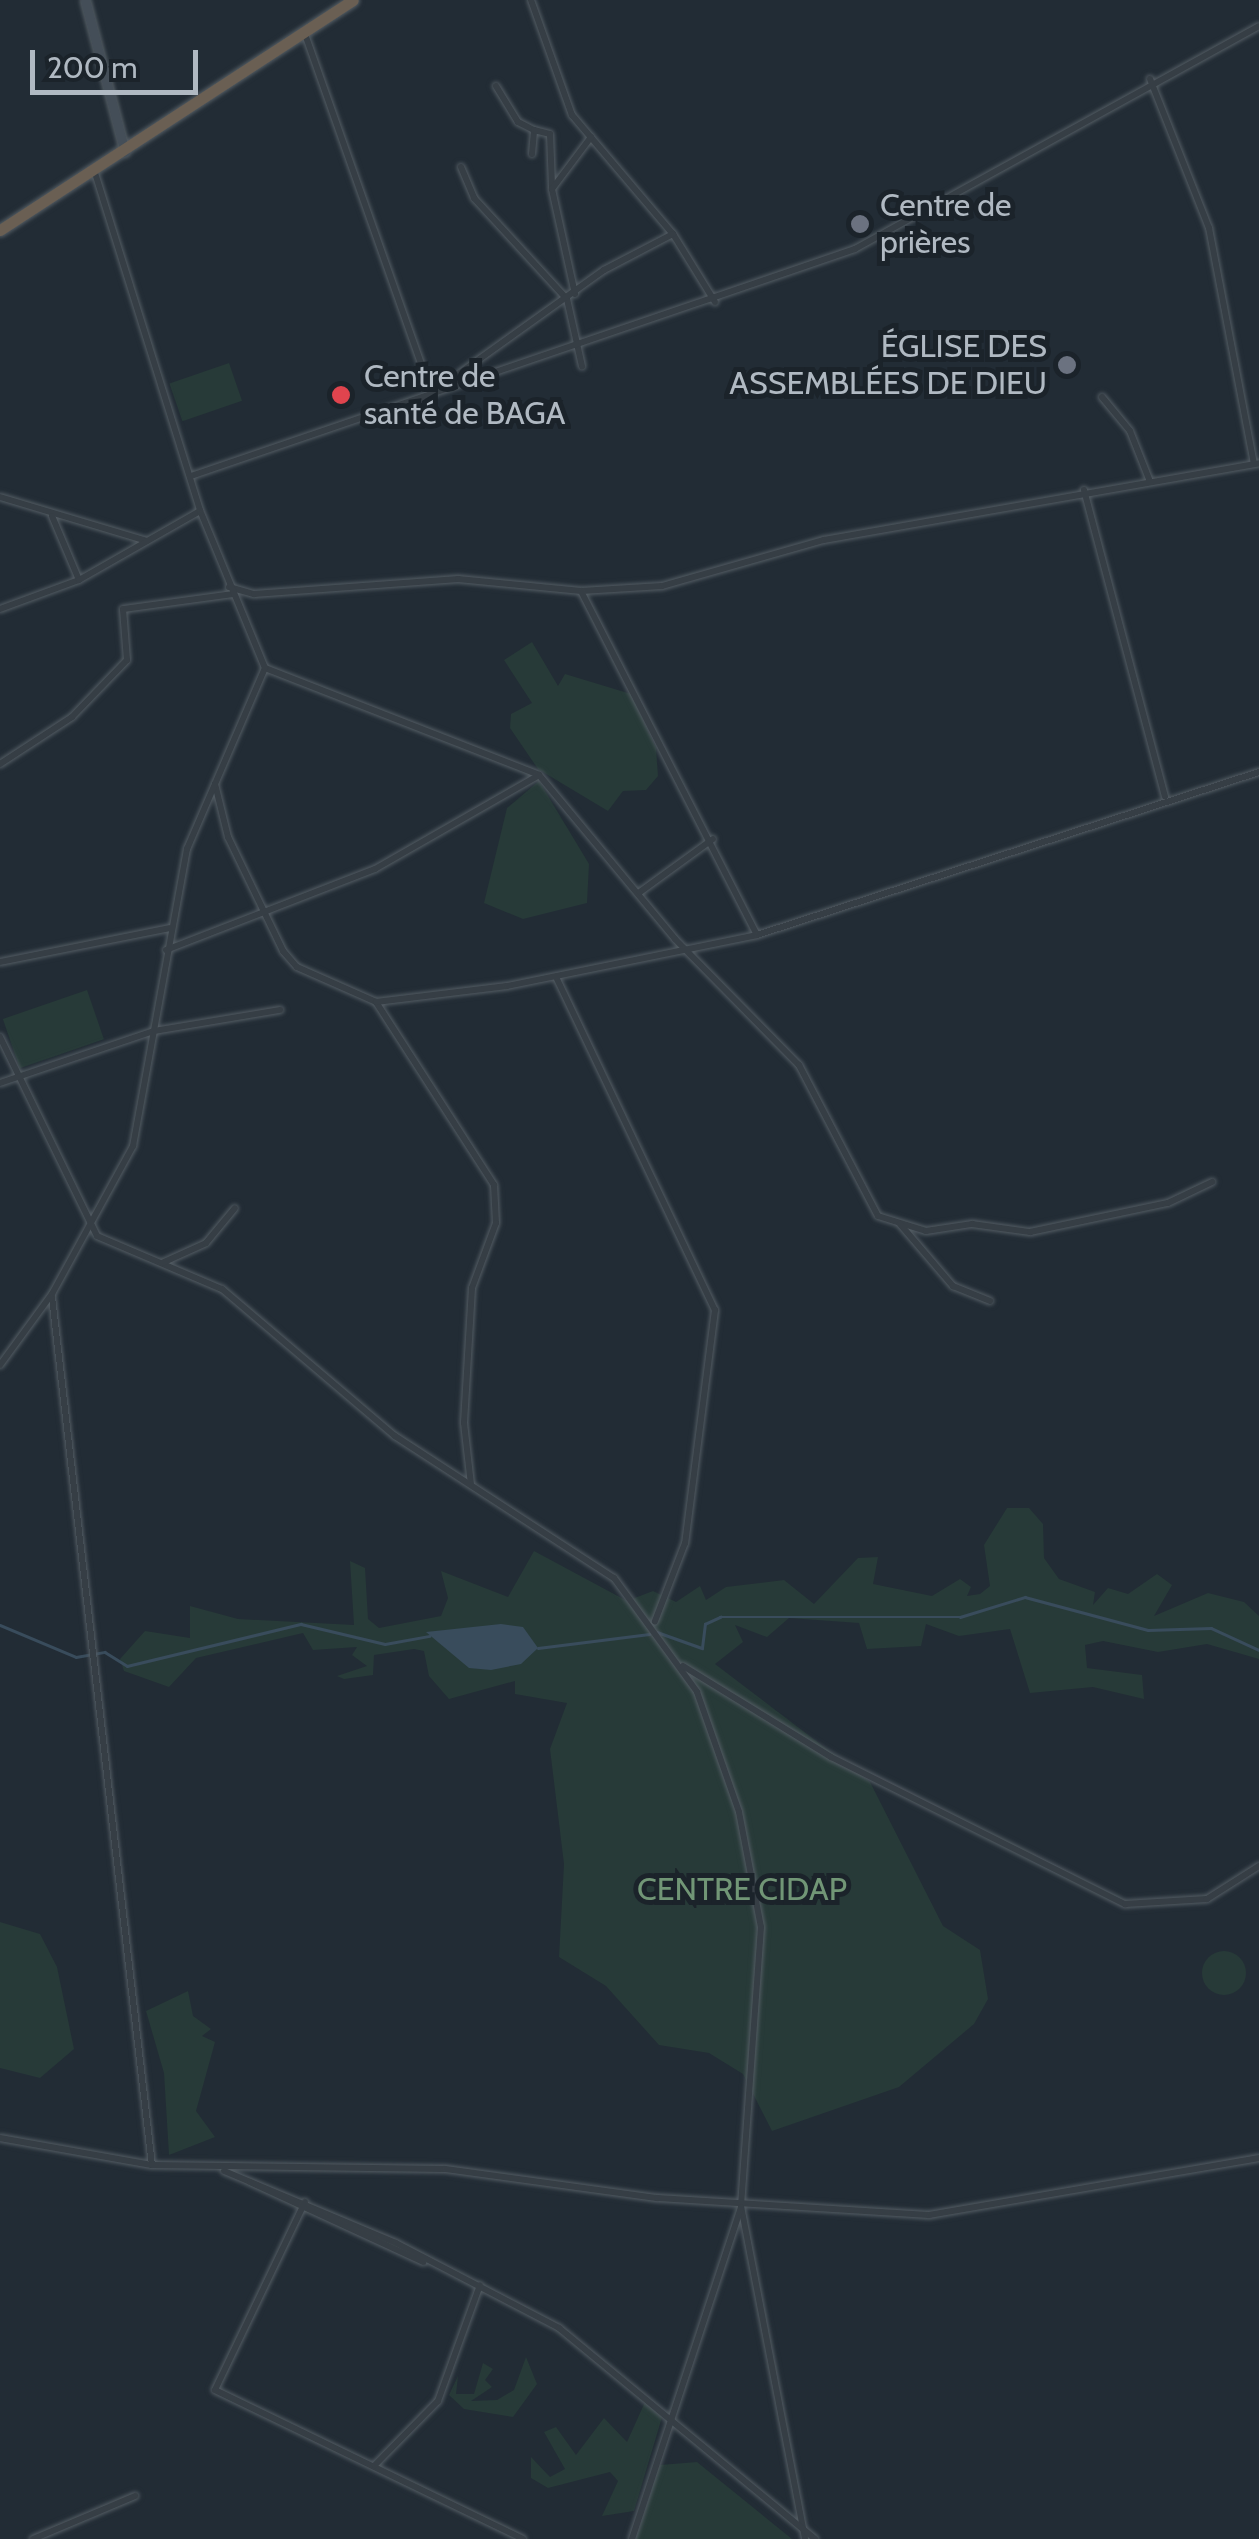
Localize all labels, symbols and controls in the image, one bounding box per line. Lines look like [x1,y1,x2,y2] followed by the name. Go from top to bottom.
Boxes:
[35,30,202,92] scale bar
[47,49,138,86] text: 200 m
[880,187,1011,262] place label: Centre de prières
[849,213,871,235] marker: Centre de prières
[729,328,1047,403] place label: ÉGLISE DES ASSEMBLÉES DE DIEU
[1056,354,1078,376] marker: ÉGLISE DES ASSEMBLÉES DE DIEU
[364,358,566,433] place label: Centre de santé de BAGA
[328,382,354,408] marker: Centre de santé de BAGA
[637,1870,847,1908] park label: CENTRE CIDAP

